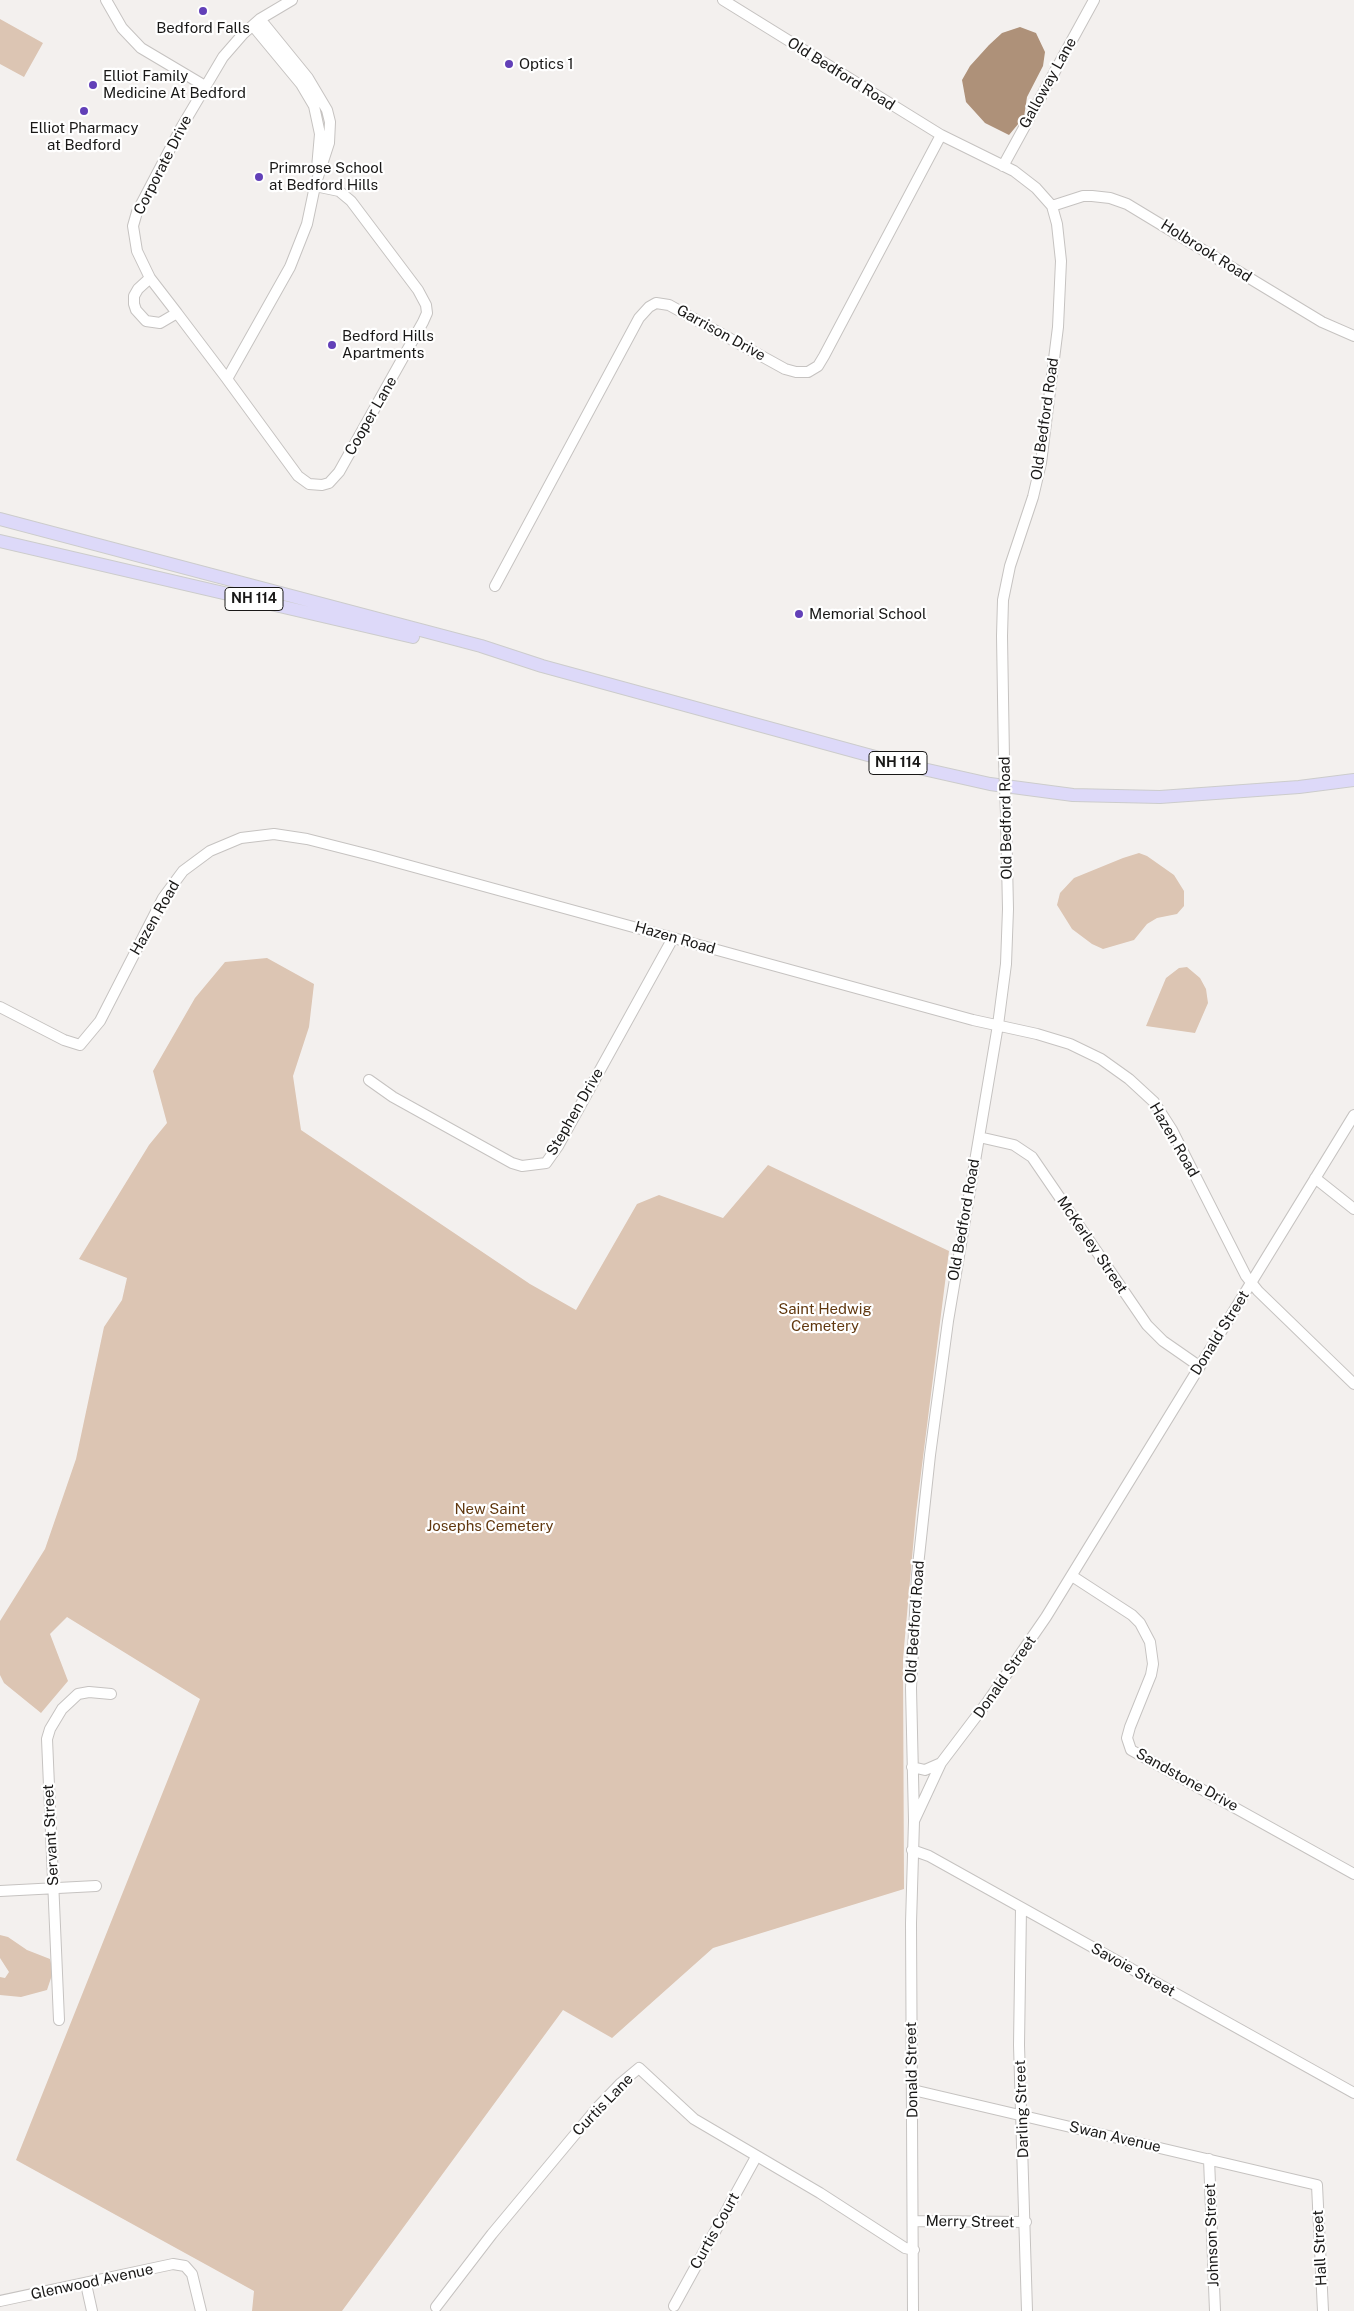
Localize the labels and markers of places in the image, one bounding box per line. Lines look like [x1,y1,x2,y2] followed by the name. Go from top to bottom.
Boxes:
[197,5,209,17] marker: Bedford Falls
[156,19,250,37] place label: Bedford Falls
[519,55,573,73] place label: Optics 1
[503,58,515,70] marker: Optics 1
[103,67,246,102] place label: Elliot Family Medicine At Bedford
[87,79,99,91] marker: Elliot Family Medicine At Bedford
[78,105,90,117] marker: Elliot Pharmacy at Bedford
[30,119,138,154] place label: Elliot Pharmacy at Bedford
[269,159,383,194] place label: Primrose School at Bedford Hills
[253,171,265,183] marker: Primrose School at Bedford Hills
[342,327,434,362] place label: Bedford Hills Apartments
[326,339,338,351] marker: Bedford Hills Apartments
[809,605,926,623] place label: Memorial School
[793,608,805,620] marker: Memorial School

